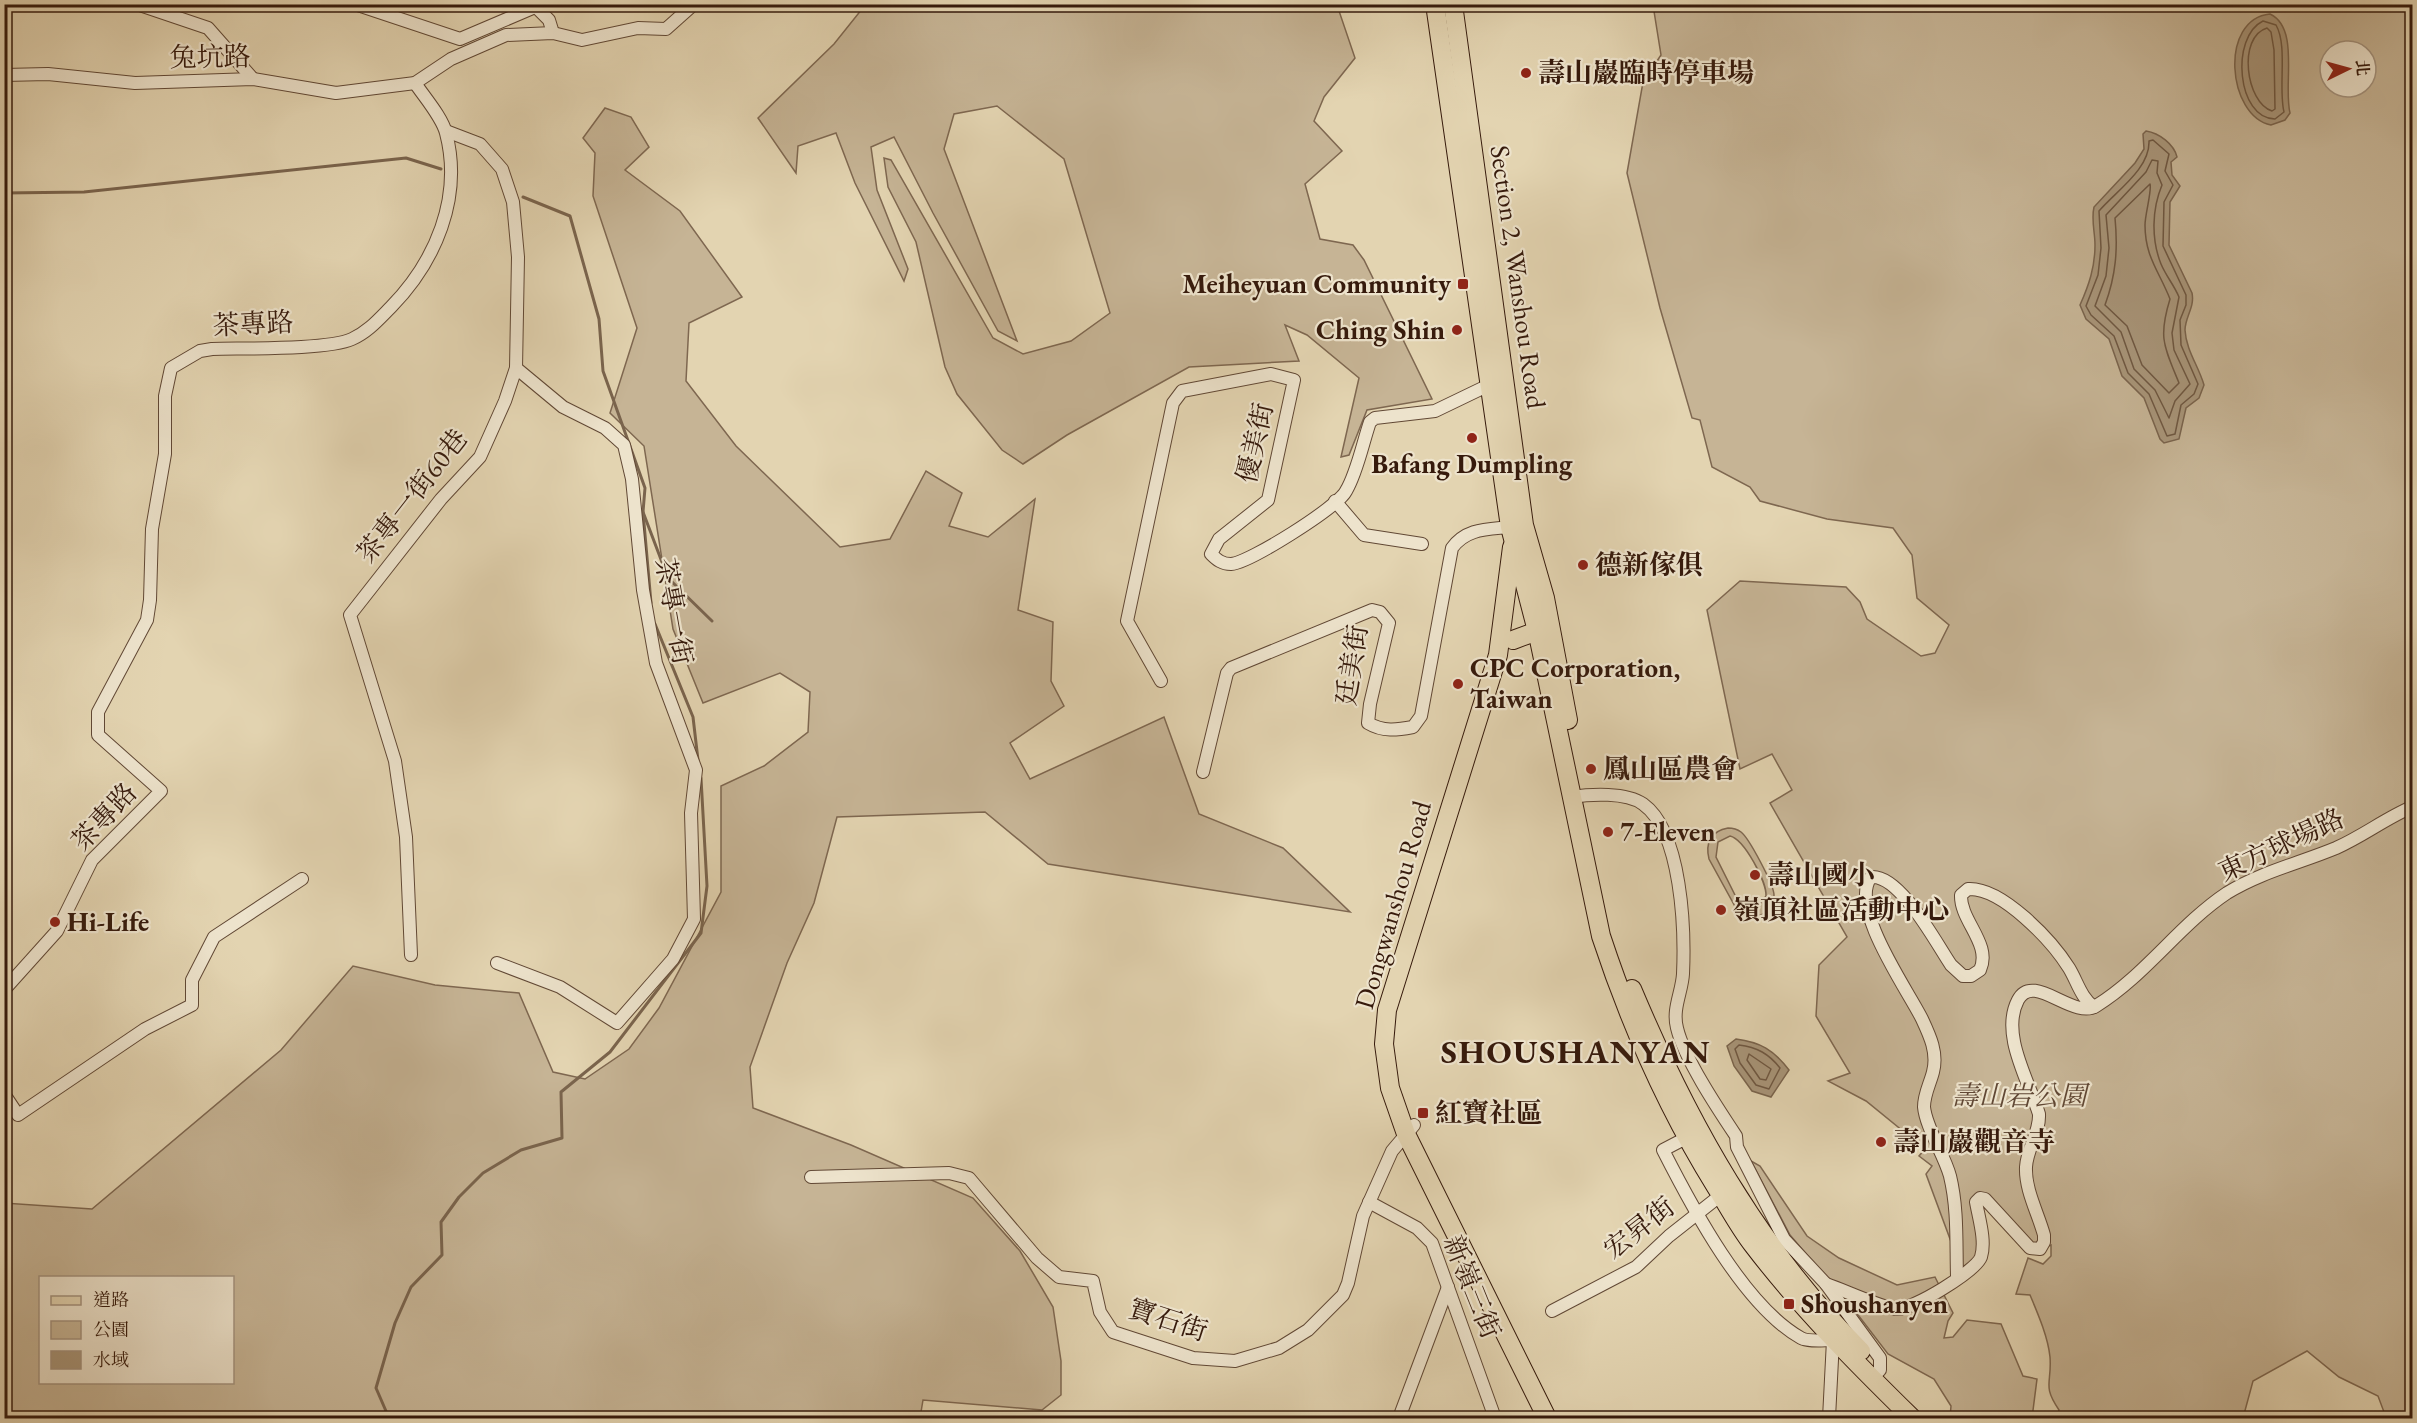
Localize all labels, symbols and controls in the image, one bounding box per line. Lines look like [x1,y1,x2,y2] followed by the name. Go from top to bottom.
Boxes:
[169,38,251,75] street label: 兔坑路
[2318,39,2378,99] north arrow
[1538,55,1754,90] place label: 壽山巖臨時停車場
[2351,59,2374,77] text: 北
[1519,66,1533,80] marker: 壽山巖臨時停車場
[1483,143,1554,411] street label: Section 2, Wanshou Road
[1182,266,1452,301] place label: Meiheyuan Community
[1456,277,1470,291] marker: Meiheyuan Community
[212,304,294,343] street label: 茶專路
[1316,312,1445,347] place label: Ching Shin
[1450,323,1464,337] marker: Ching Shin
[1228,399,1281,486] street label: 優美街
[348,422,475,570] street label: 茶專一街60巷
[1465,431,1479,445] marker: Bafang Dumpling
[1371,446,1573,481] place label: Bafang Dumpling
[1595,547,1703,582] place label: 德新傢俱
[648,555,701,667] street label: 茶專一街
[1576,558,1590,572] marker: 德新傢俱
[1328,622,1375,708] street label: 廷美街
[1470,650,1680,716] place label: CPC Corporation, Taiwan
[1451,677,1465,691] marker: CPC Corporation, Taiwan
[1603,751,1738,786] place label: 鳳山區農會
[1584,762,1598,776] marker: 鳳山區農會
[63,775,144,858] street label: 茶專路
[1346,796,1439,1013] street label: Dongwanshou Road
[2212,800,2349,889] street label: 東方球場路
[1620,814,1716,849] place label: 7-Eleven
[1601,825,1615,839] marker: 7-Eleven
[1767,857,1875,892] place label: 壽山國小
[1748,868,1762,882] marker: 壽山國小
[1733,892,1949,927] place label: 嶺頂社區活動中心
[1714,903,1728,917] marker: 嶺頂社區活動中心
[67,904,149,939] place label: Hi-Life
[48,915,62,929] marker: Hi-Life
[1441,1030,1711,1073] district label: SHOUSHANYAN
[1952,1078,2090,1113] park label: 壽山岩公園
[1435,1095,1543,1130] place label: 紅寶社區
[1416,1106,1430,1120] marker: 紅寶社區
[1893,1124,2055,1159] place label: 壽山巖觀音寺
[1874,1135,1888,1149] marker: 壽山巖觀音寺
[1596,1189,1681,1266] street label: 宏昇街
[1436,1230,1509,1343] street label: 新嶺三街
[39,1276,234,1384] legend
[1801,1286,1948,1321] place label: Shoushanyen
[93,1288,129,1311] text: 道路
[1124,1290,1212,1349] street label: 寶石街
[1782,1297,1796,1311] marker: Shoushanyen
[93,1318,129,1341] text: 公園
[93,1348,129,1371] text: 水域

